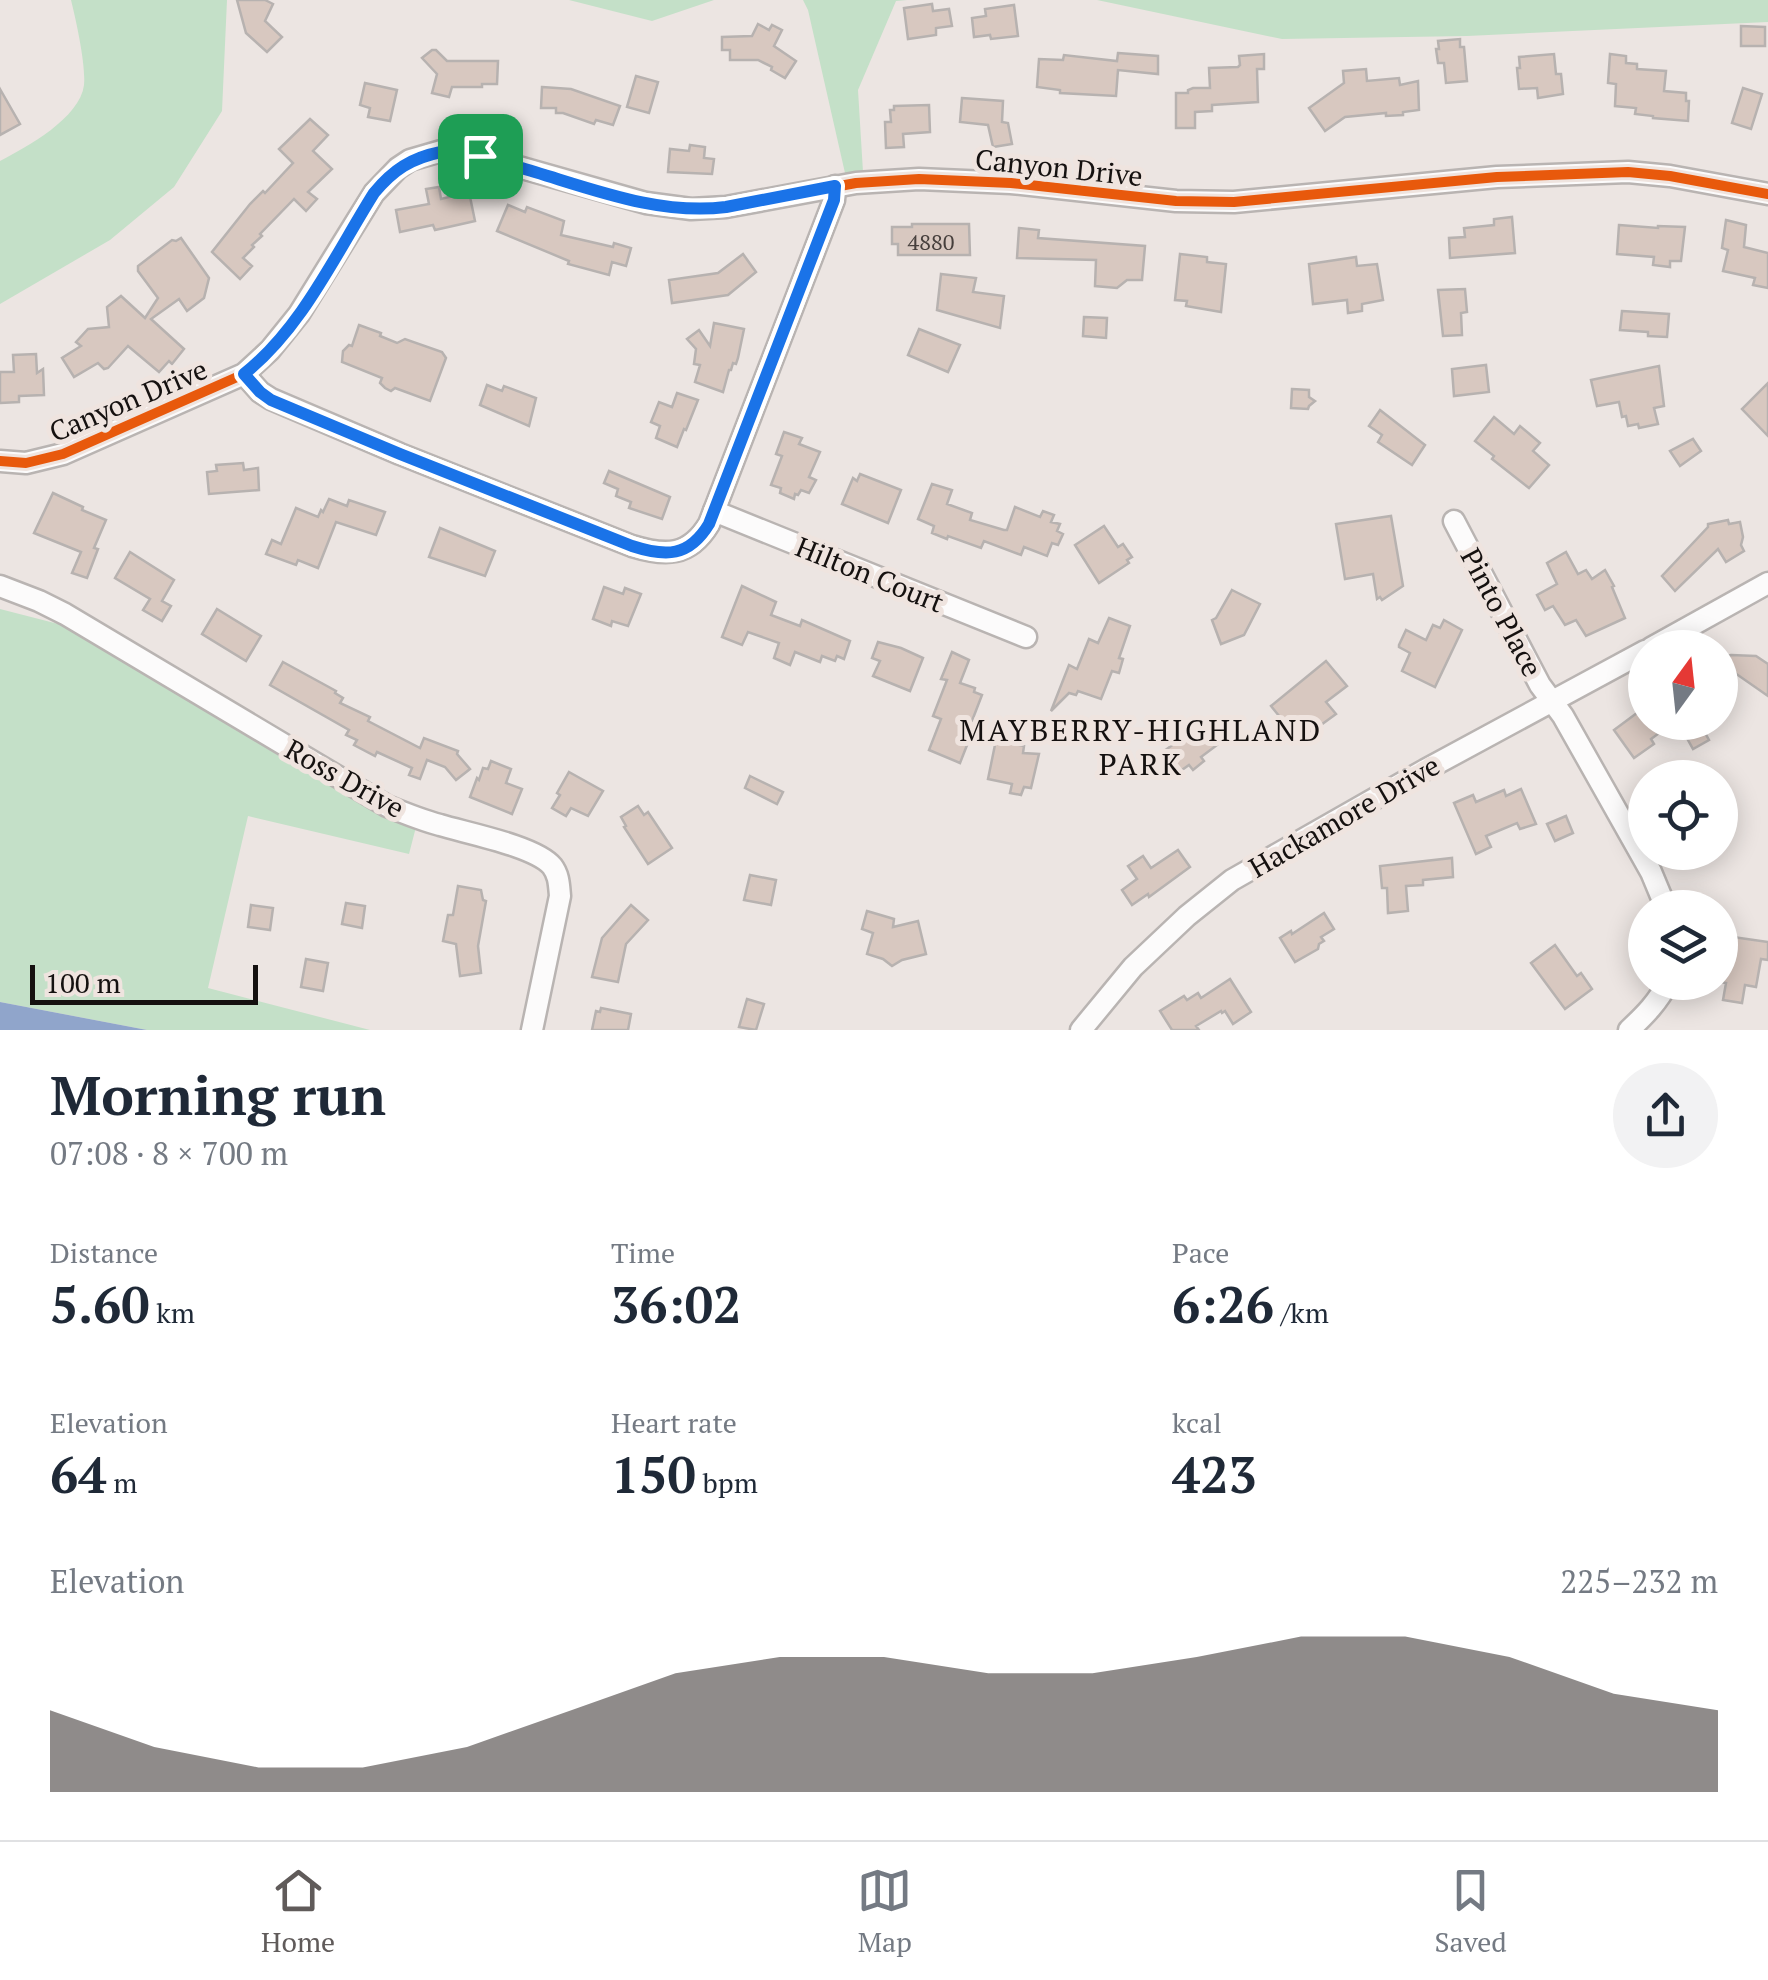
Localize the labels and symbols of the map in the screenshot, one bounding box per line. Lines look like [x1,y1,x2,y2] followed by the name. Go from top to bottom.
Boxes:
[438,114,523,199] pin
[973,140,1145,194] street label: Canyon Drive
[908,227,954,256] house number: 4880
[43,350,213,450] street label: Canyon Drive
[790,528,950,621] street label: Hilton Court
[1453,541,1551,683] street label: Pinto Place
[1628,630,1738,740] north arrow
[959,710,1323,784] district label: MAYBERRY-HIGHLAND PARK
[279,730,411,826] street label: Ross Drive
[1242,746,1446,886] street label: Hackamore Drive
[30,960,258,1004] scale bar

